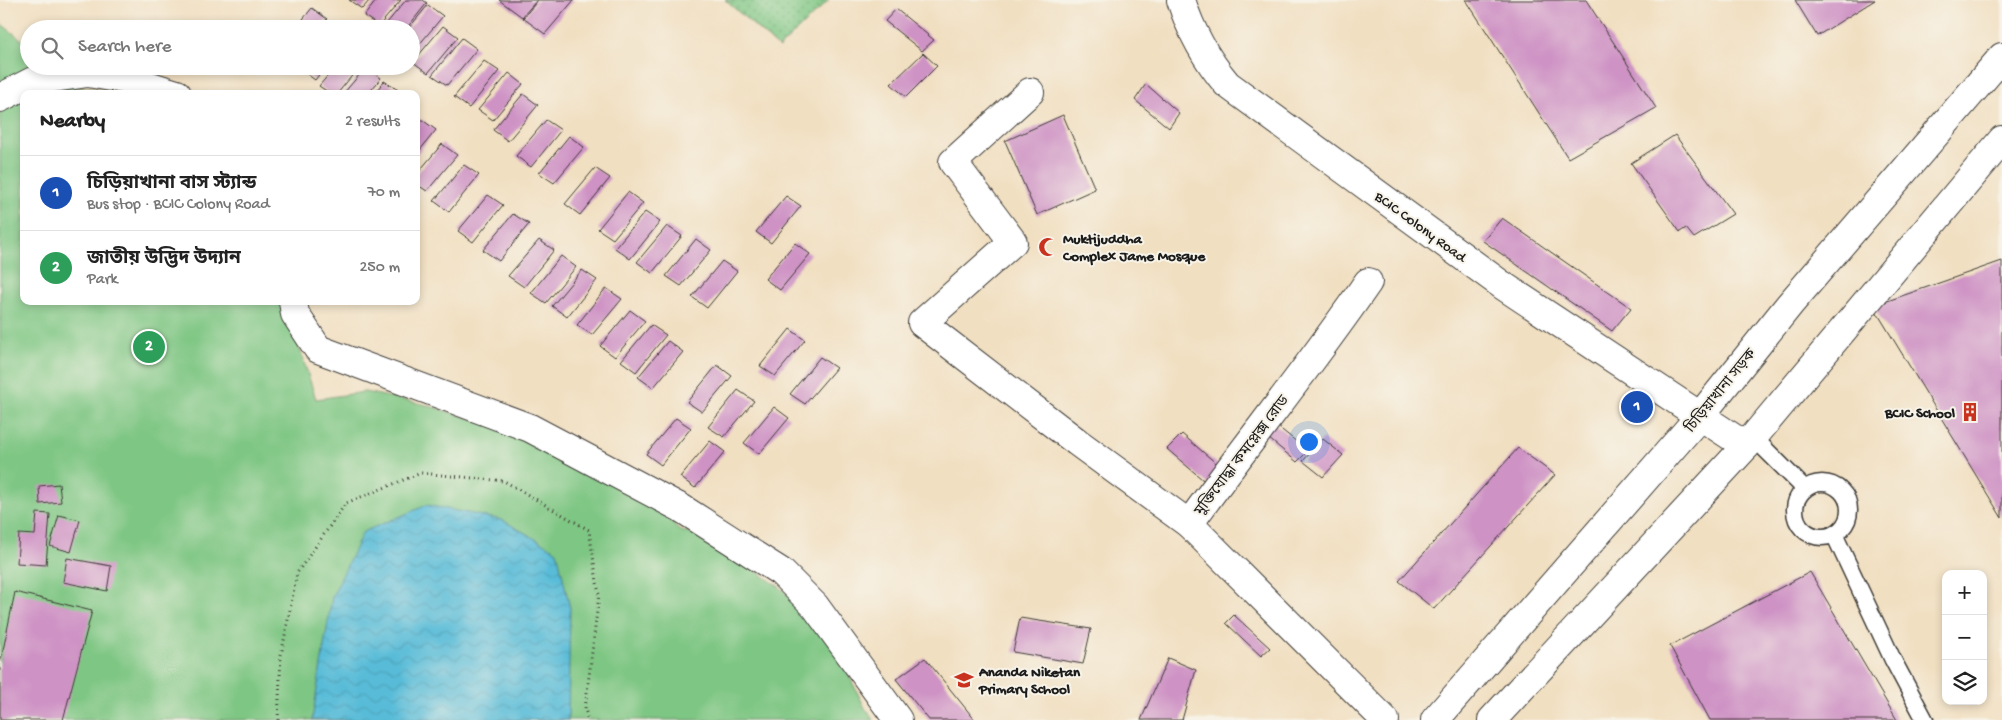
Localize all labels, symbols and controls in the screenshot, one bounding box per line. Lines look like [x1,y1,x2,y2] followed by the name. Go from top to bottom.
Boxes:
[20,20,420,75] search box
[38,34,66,62] icon: search
[78,36,172,59] text: Search here
[40,110,105,135] text: Nearby
[345,113,400,132] text: 2 results
[87,173,256,196] text: চিড়িয়াখানা বাস স্ট্যান্ড
[53,184,59,203] text: 1
[367,184,400,203] text: 70 m
[1370,188,1470,268] street label: BCIC Colony Road
[87,196,270,215] text: Bus stop · BCIC Colony Road
[1062,231,1206,266] place label: Muktijuddha Complex Jame Mosque
[1037,236,1059,258] mosque icon: Muktijuddha Complex Jame Mosque
[87,248,241,271] text: জাতীয় উদ্ভিদ উদ্যান
[52,259,60,278] text: 2
[360,259,400,278] text: 250 m
[87,271,118,290] text: Park
[133,328,165,366] pin: 2
[1681,344,1761,438] street label: চিড়িয়াখানা সড়ক
[1621,388,1653,426] pin: 1
[1190,392,1294,521] street label: মুক্তিযোদ্ধা কমপ্লেক্স রোড
[1959,401,1981,423] building icon: BCIC School
[1884,405,1956,423] place label: BCIC School
[1296,429,1322,455] your location
[1942,570,1987,705] map controls
[1942,570,1987,615] button: +
[1942,615,1987,660] button: −
[1942,660,1987,705] button: layers
[978,664,1081,699] place label: Ananda Niketan Primary School
[953,669,975,691] school or university icon: Ananda Niketan Primary School

